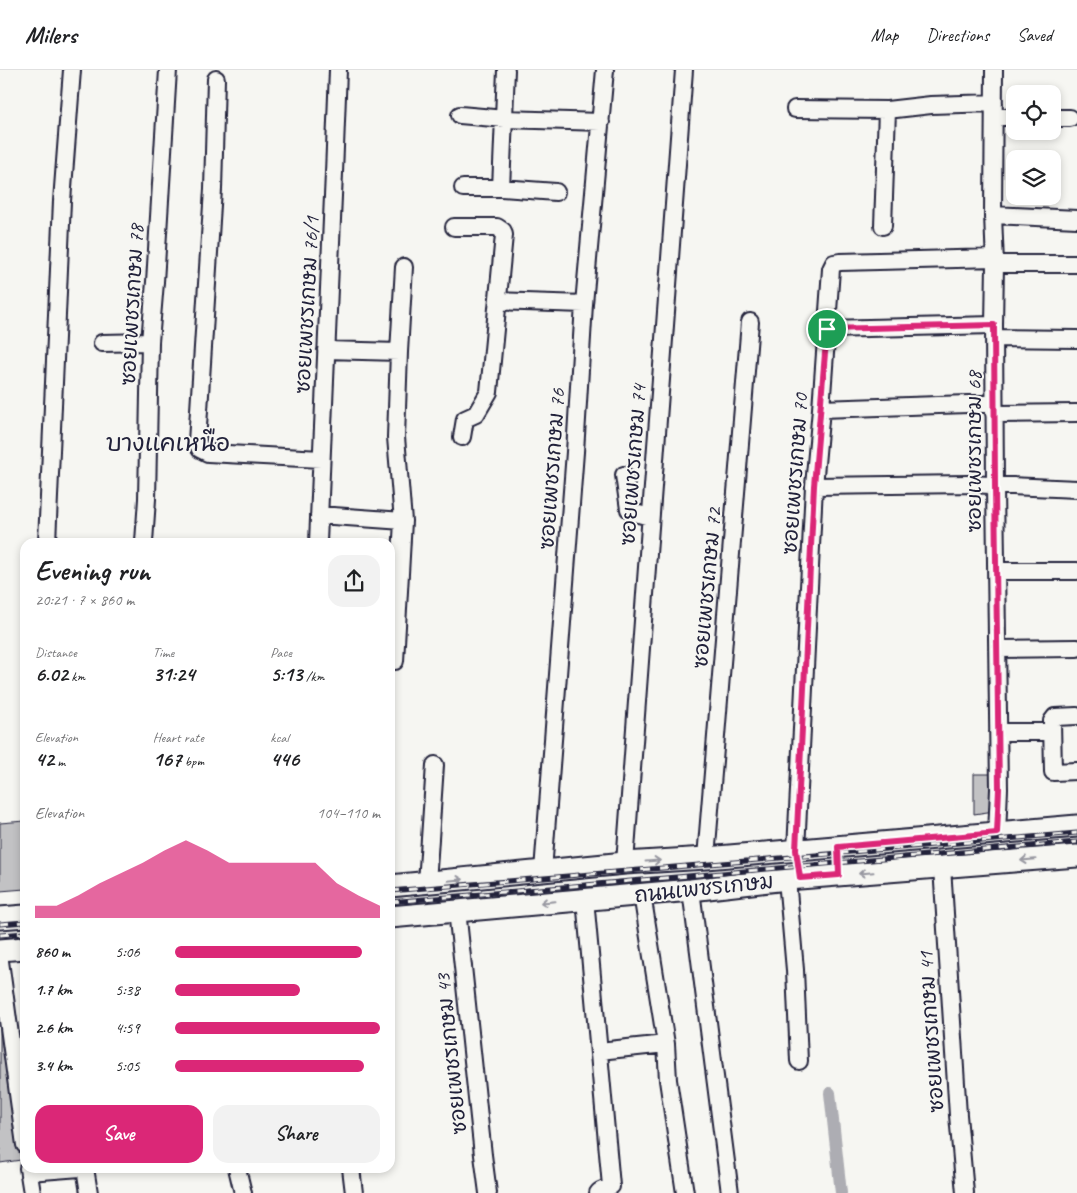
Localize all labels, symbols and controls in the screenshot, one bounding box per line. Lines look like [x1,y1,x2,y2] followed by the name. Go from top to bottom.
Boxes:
[25,20,77,50] text: Milers
[871,24,898,46] text: Map
[926,24,989,46] text: Directions
[1017,24,1052,46] text: Saved
[1006,85,1061,205] map controls
[1006,85,1061,140] button: locate
[1006,150,1061,205] button: layers
[289,214,325,394] street label: ซอยเพชรเกษม 76/1
[115,221,149,386] street label: ซอยเพชรเกษม 78
[806,308,848,350] pin
[813,315,841,343] icon: arrive
[961,369,987,533] street label: ซอยเพชรเกษม 68
[614,381,652,546] street label: ซอยเพชรเกษม 74
[533,387,571,550] street label: ซอยเพชรเกษม 76
[776,391,814,555] street label: ซอยเพชรเกษม 70
[106,428,230,458] district label: บางแคเหนือ
[687,505,727,669] street label: ซอยเพชรเกษม 72
[35,553,150,588] text: Evening run
[328,555,380,607] button: share
[35,590,134,610] text: 20:21 · 7 × 860 m
[35,644,77,661] text: Distance
[153,644,174,661] text: Time
[270,644,292,661] text: Pace
[35,661,68,687] text: 6.02
[153,661,195,687] text: 31:24
[270,661,303,687] text: 5:13
[68,668,85,685] text: km
[303,668,324,685] text: /km
[35,729,78,746] text: Elevation
[153,729,204,746] text: Heart rate
[270,729,289,746] text: kcal
[35,746,54,772] text: 42
[153,746,181,772] text: 167
[270,746,299,772] text: 446
[54,753,65,770] text: m
[181,753,204,770] text: bpm
[35,803,84,823] text: Elevation
[317,803,380,823] text: 104–110 m
[1021,855,1037,865] one-way arrow
[644,857,660,866] one-way arrow
[633,868,775,908] street label: ถนนเพชรเกษม
[859,869,875,878] one-way arrow
[448,875,464,885] one-way arrow
[540,897,556,907] one-way arrow
[35,942,70,962] text: 860 m
[115,942,140,962] text: 5:06
[912,949,950,1113] street label: ซอยเพชรเกษม 41
[429,971,472,1136] street label: ซอยเพชรเกษม 43
[35,980,72,1000] text: 1.7 km
[115,980,140,1000] text: 5:38
[35,1018,73,1038] text: 2.6 km
[115,1018,140,1038] text: 4:59
[35,1056,72,1076] text: 3.4 km
[115,1056,140,1076] text: 5:05
[35,1105,203,1163] button: Save
[213,1105,380,1163] button: Share

